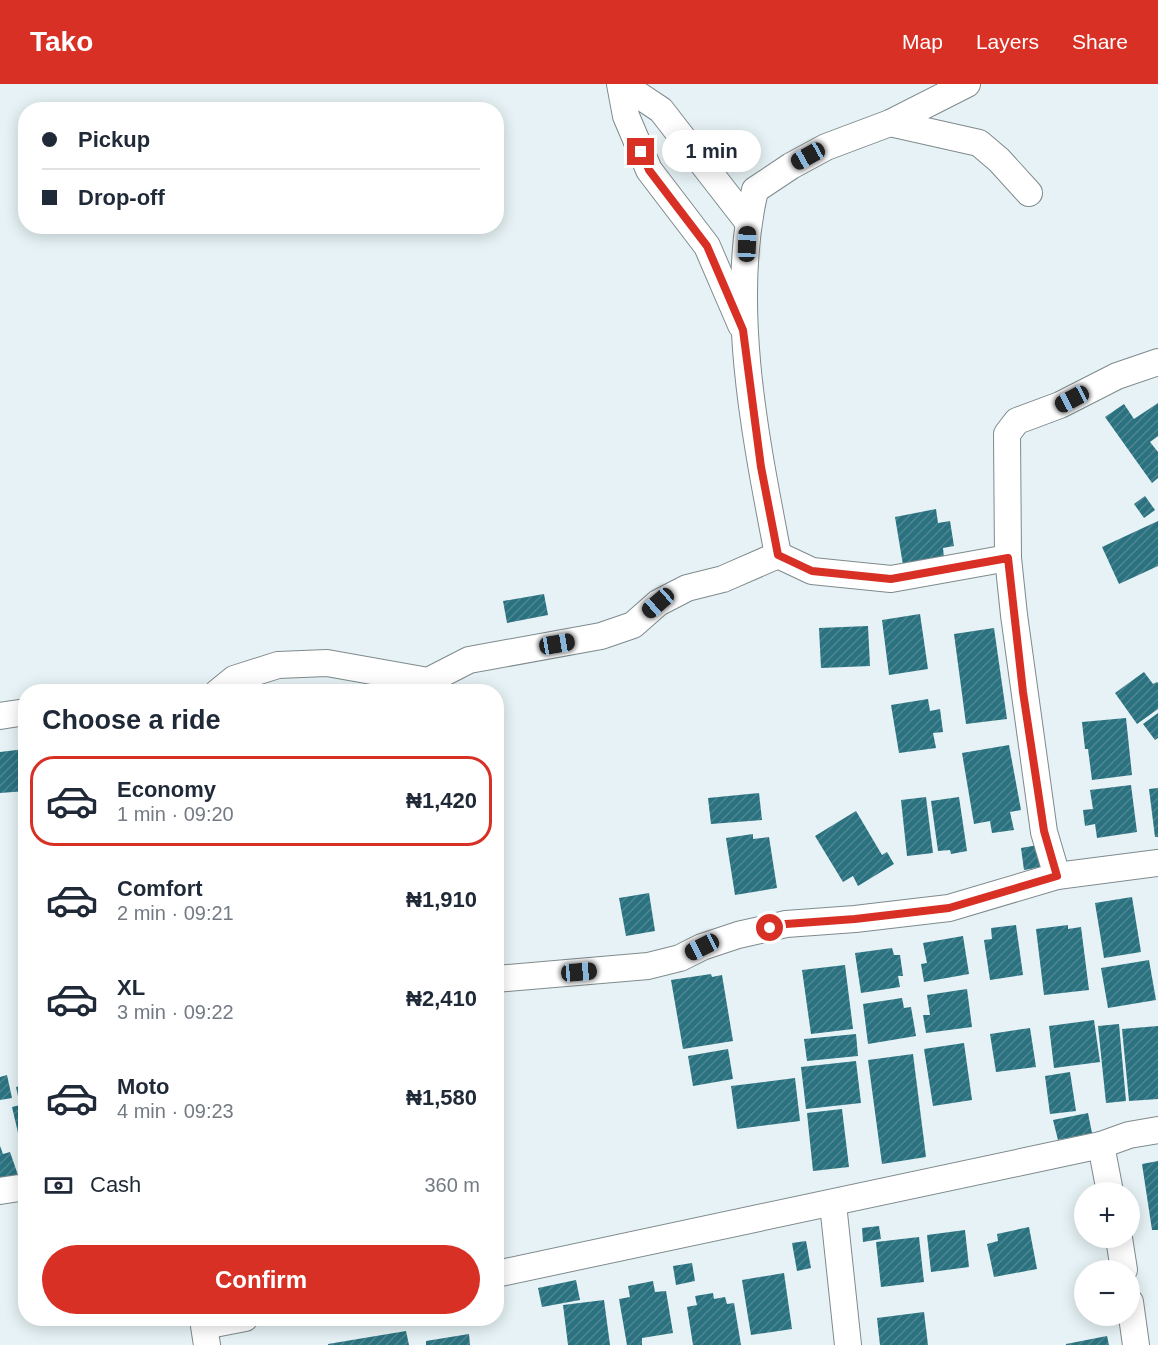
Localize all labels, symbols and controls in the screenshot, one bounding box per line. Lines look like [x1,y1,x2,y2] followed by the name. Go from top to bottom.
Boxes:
[30,26,93,57] text: Tako
[902,30,943,53] text: Map
[976,30,1039,53] text: Layers
[1072,30,1128,53] text: Share
[78,127,150,152] text: Pickup
[662,131,761,173] callout: 1 min
[627,138,654,165] route end
[788,139,828,173] car
[685,140,738,162] text: 1 min
[78,185,165,210] text: Drop-off
[737,226,757,262] car
[1052,383,1092,415] car
[639,584,677,622] car
[538,632,576,656] car
[42,705,221,735] text: Choose a ride
[45,774,99,828] icon: car
[117,777,216,802] text: Economy
[406,788,477,813] text: ₦1,420
[117,803,234,825] text: 1 min · 09:20
[45,873,99,927] icon: car
[117,876,203,901] text: Comfort
[406,887,477,912] text: ₦1,910
[117,902,234,924] text: 2 min · 09:21
[756,914,783,941] route start
[682,931,722,963] car
[560,961,598,983] car
[45,972,99,1026] icon: car
[117,975,145,1000] text: XL
[406,986,477,1011] text: ₦2,410
[117,1001,234,1023] text: 3 min · 09:22
[45,1071,99,1125] icon: car
[117,1074,170,1099] text: Moto
[406,1085,477,1110] text: ₦1,580
[117,1100,234,1122] text: 4 min · 09:23
[42,1169,75,1202] icon: cash
[90,1172,141,1197] text: Cash
[424,1174,480,1196] text: 360 m
[1074,1182,1140,1326] map controls
[1074,1182,1140,1248] button: +
[42,1245,480,1314] button: Confirm
[1074,1260,1140,1326] button: −

